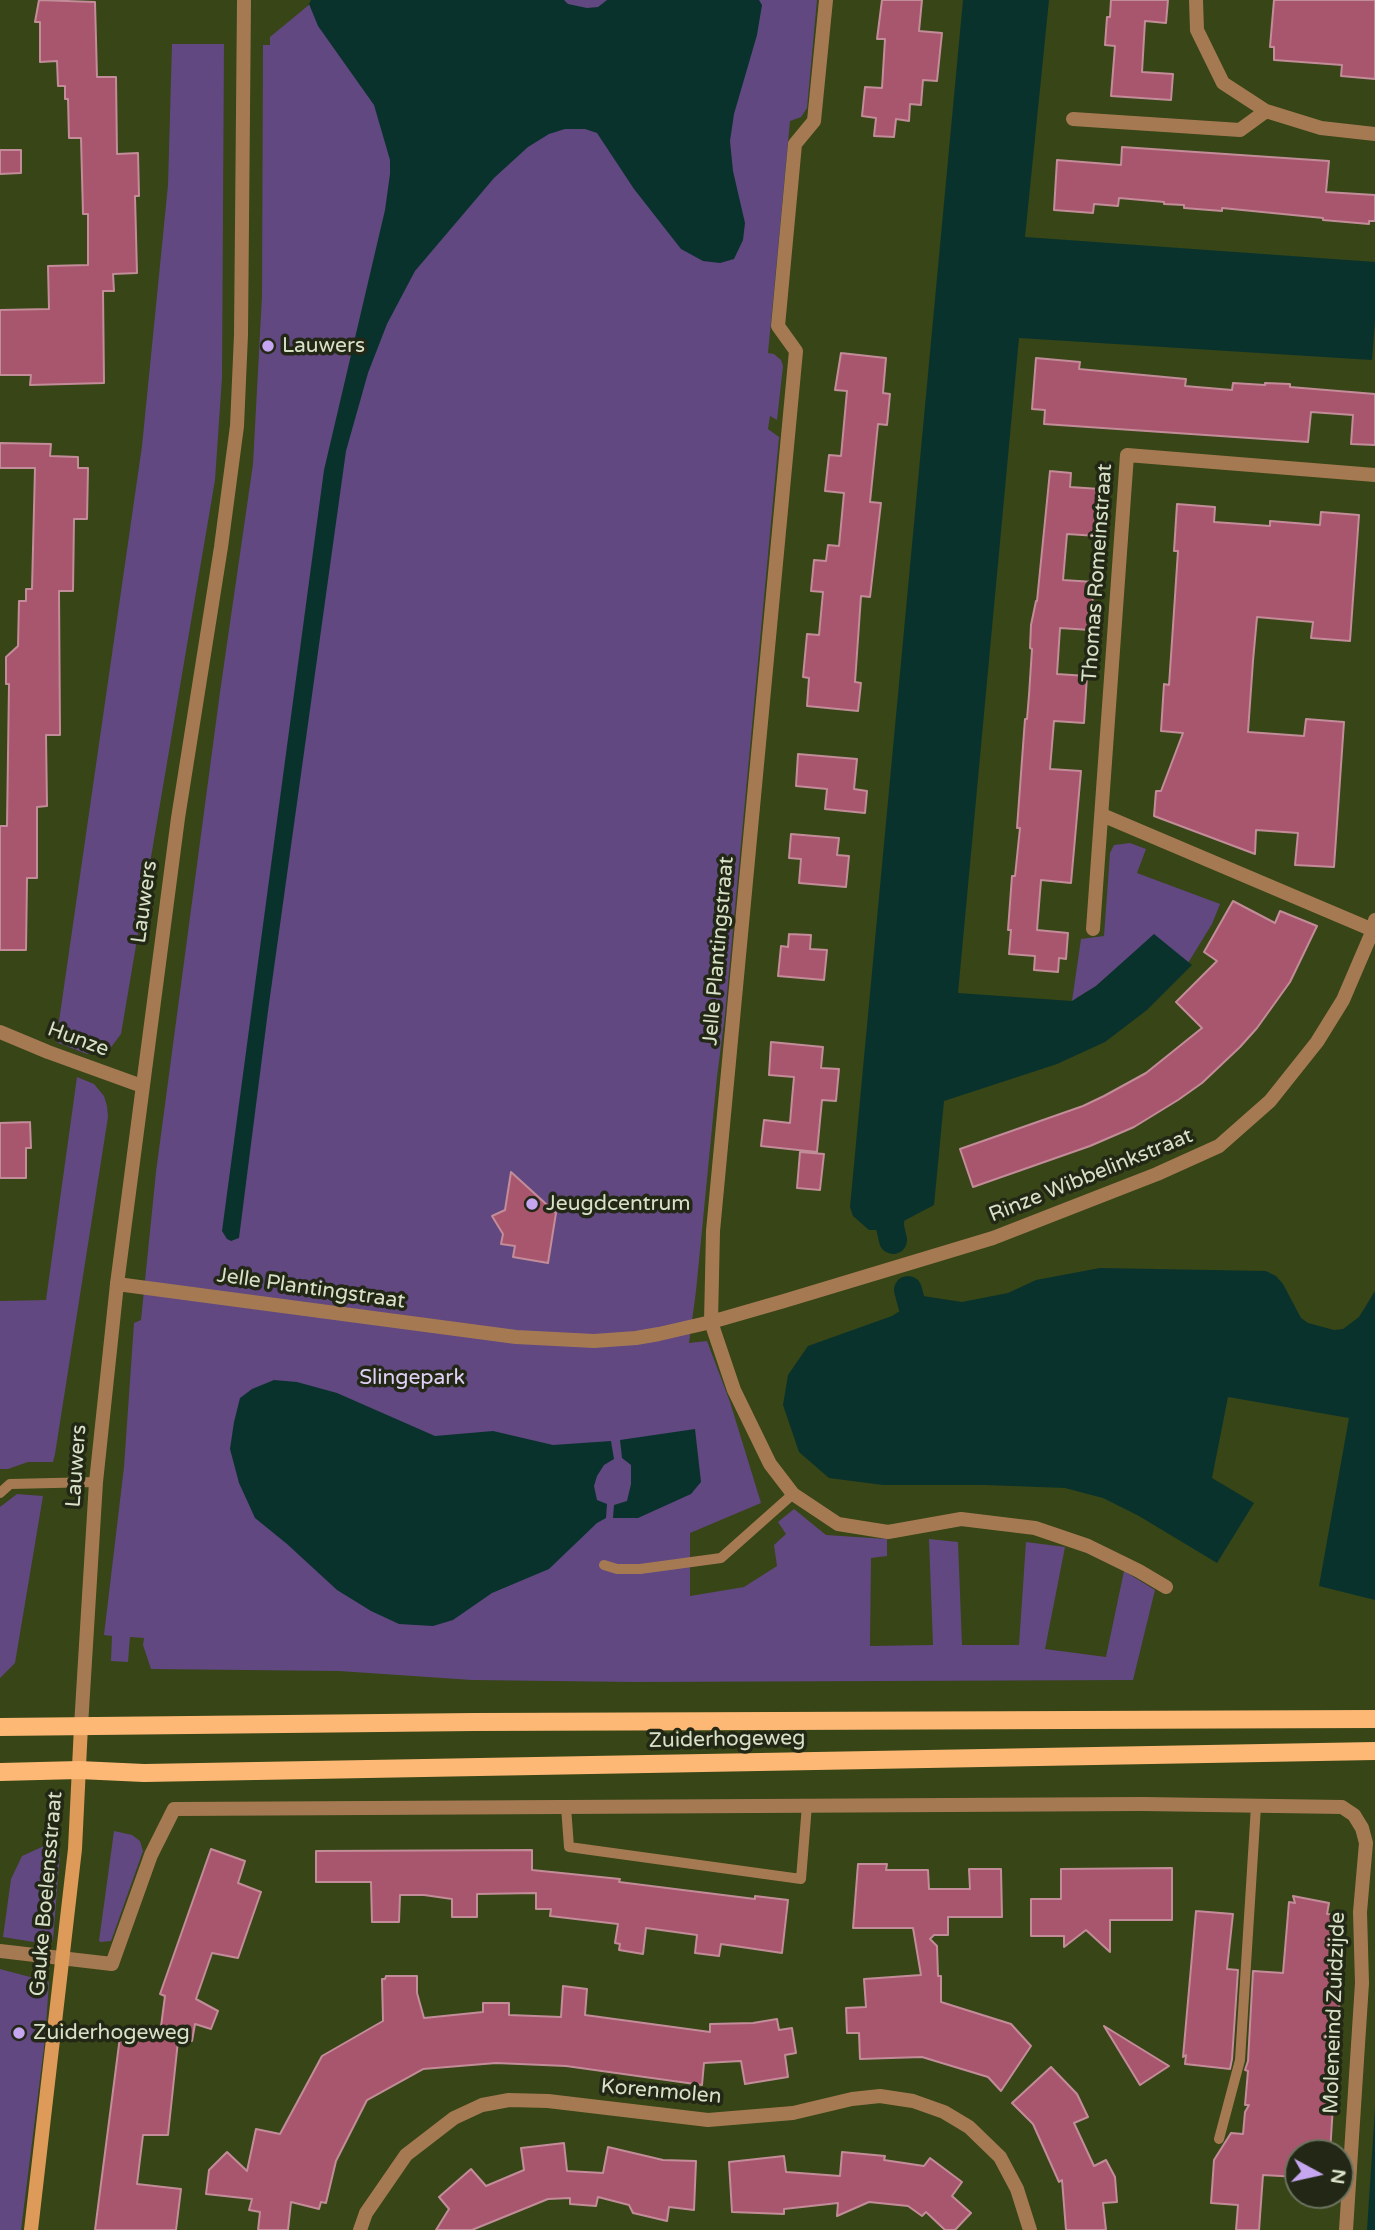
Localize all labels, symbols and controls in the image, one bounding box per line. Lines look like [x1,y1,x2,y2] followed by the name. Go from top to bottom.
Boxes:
[282,333,365,359] place label: Lauwers
[260,338,276,354] marker: Lauwers
[1078,463,1118,683] street label: Thomas Romeinstraat
[698,855,740,1047] street label: Jelle Plantingstraat
[127,859,163,945] street label: Lauwers
[44,1017,112,1063] street label: Hunze
[985,1124,1197,1228] street label: Rinze Wibbelinkstraat
[546,1191,691,1217] place label: Jeugdcentrum
[524,1196,540,1212] marker: Jeugdcentrum
[215,1263,407,1315] street label: Jelle Plantingstraat
[359,1365,465,1391] park label: Slingepark
[62,1424,92,1508] street label: Lauwers
[648,1726,806,1754] street label: Zuiderhogeweg
[25,1791,69,1997] street label: Gauke Boelensstraat
[1319,1912,1351,2114] street label: Moleneind Zuidzijde
[33,2020,190,2046] place label: Zuiderhogeweg
[11,2025,27,2041] marker: Zuiderhogeweg
[600,2074,722,2110] street label: Korenmolen
[1284,2139,1354,2209] north arrow
[1326,2168,1350,2186] text: N

